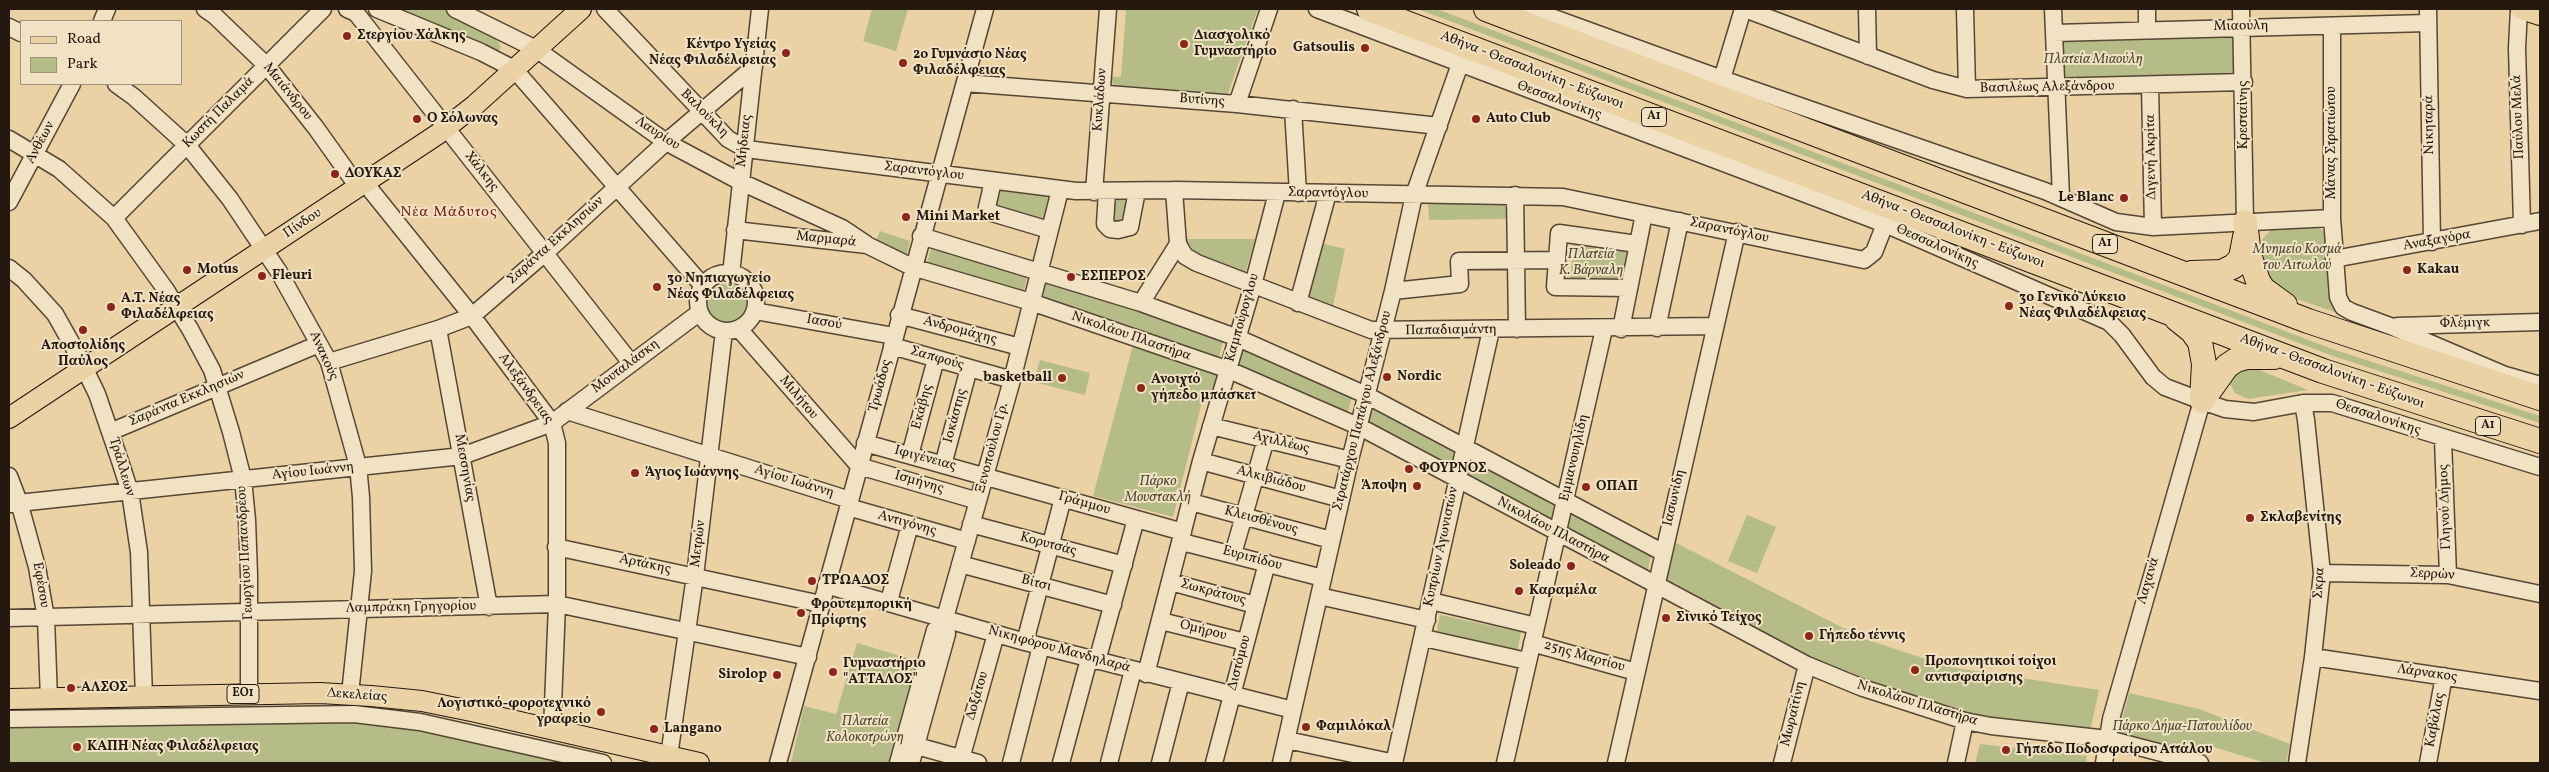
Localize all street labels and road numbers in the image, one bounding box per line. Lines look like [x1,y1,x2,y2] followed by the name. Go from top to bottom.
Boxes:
[2213,18,2269,36] street label: Μιαούλη
[1438,28,1626,114] street label: Αθήνα - Θεσσαλονίκη - Εύζωνοι
[259,60,315,124] street label: Μαιάνδρου
[1090,68,1112,132] street label: Κυκλάδων
[180,74,258,152] street label: Κωστή Παλαμά
[2509,74,2529,160] street label: Παύλου Μελά
[1514,78,1604,124] street label: Θεσσαλονίκης
[1980,78,2114,98] street label: Βασιλέως Αλεξάνδρου
[2236,80,2252,150] street label: Κρεσταίνης
[676,86,732,142] street label: Βαλούκλη
[2324,87,2340,199] street label: Μάνας Στρατιώτου
[1179,91,1225,111] street label: Βυτίνης
[2421,95,2439,155] street label: Νικηταρά
[1642,108,1666,126] road number: Α1
[631,113,683,155] street label: Λαυρίου
[734,114,756,168] street label: Μήδειας
[2143,114,2161,200] street label: Διγενή Ακρίτα
[23,119,59,167] street label: Ανθέων
[460,149,502,195] street label: Χάλκης
[883,159,965,185] street label: Σαραντόγλου
[1288,185,1368,203] street label: Σαραντόγλου
[1859,187,2047,273] street label: Αθήνα - Θεσσαλονίκη - Εύζωνοι
[504,193,608,289] street label: Σαράντα Εκκλησιών
[281,205,325,243] street label: Πίνδου
[1688,214,1770,248] street label: Σαραντόγλου
[1893,221,1981,273] street label: Θεσσαλονίκης
[2402,227,2472,255] street label: Αναξαγόρα
[795,228,857,252] street label: Μαρμαρά
[2092,234,2118,253] road number: Α1
[1222,272,1264,364] street label: Καμπούρογλου
[1069,309,1193,365] street label: Νικολάου Πλαστήρα
[1330,309,1396,513] street label: Στρατάρχου Παπάγου Αλεξάνδρου
[805,312,843,334] street label: Ιασού
[921,313,999,349] street label: Ανδρομάχης
[2439,315,2491,333] street label: Φλέμιγκ
[1405,322,1497,340] street label: Παπαδιαμάντη
[305,329,341,383] street label: Ανακούς
[2237,331,2427,413] street label: Αθήνα - Θεσσαλονίκη - Εύζωνοι
[589,336,663,398] street label: Μουταλάσκη
[908,343,966,375] street label: Σαπφούς
[494,350,556,428] street label: Αλεξάνδρειας
[866,358,896,414] street label: Τρωάδος
[127,367,247,431] street label: Σαράντα Εκκλησιών
[775,373,821,423] street label: Μιλήτου
[909,383,937,431] street label: Εκάβης
[941,387,971,445] street label: Ιοκάστης
[2333,396,2423,440] street label: Θεσσαλονίκης
[973,401,1013,495] street label: Ξενoπούλου Γρ.
[1557,413,1593,503] street label: Εμμανουηλίδη
[2476,416,2500,436] road number: Α1
[1251,428,1311,458] street label: Αχιλλέως
[450,433,478,503] street label: Μεσσηνίας
[104,436,138,498] street label: Τράλλεων
[892,443,958,475] street label: Ιφιγένειας
[271,459,355,485] street label: Αγίου Ιωάννη
[752,462,836,502] street label: Αγίου Ιωάννη
[1235,463,1307,497] street label: Αλκιβιάδου
[2436,464,2456,550] street label: Γληνού Δήμος
[892,468,946,498] street label: Ισμήνης
[1660,468,1690,528] street label: Ιασωνίδη
[234,485,258,621] street label: Γεωργίου Παπανδρέου
[1421,485,1463,609] street label: Κυπρίων Αγωνιστών
[1056,489,1112,519] street label: Γράμμου
[1494,494,1612,568] street label: Νικολάου Πλαστήρα
[1222,503,1300,539] street label: Κλεισθένους
[876,508,938,540] street label: Αντιγόνης
[688,519,710,569] street label: Μετρών
[1018,529,1078,561] street label: Κορυτσάς
[1220,543,1284,575] street label: Ευριπίδου
[618,551,672,579] street label: Αρτάκης
[2134,556,2164,606] street label: Λαχανά
[28,561,52,609] street label: Εφέσου
[2409,565,2455,585] street label: Σερρών
[2311,567,2329,599] street label: Σκρα
[1019,572,1053,596] street label: Βίτσι
[1178,576,1248,610] street label: Σωκράτους
[346,598,476,618] street label: Λαμπράκη Γρηγορίου
[1178,617,1228,645] street label: Ομήρου
[986,623,1132,677] street label: Νικηφόρου Μανδηλαρά
[1225,634,1255,692] street label: Διστόμου
[1542,637,1626,677] street label: 25ης Μαρτίου
[2396,661,2458,687] street label: Λάρνακος
[963,670,993,722] street label: Δοξάτου
[1855,678,1979,730] street label: Νικολάου Πλαστήρα
[1778,680,1810,748] street label: Μωραϊτίνη
[227,684,259,704] road number: ΕΟ1
[326,686,388,706] street label: Δεκελείας
[2422,691,2450,749] street label: Καβάλας

